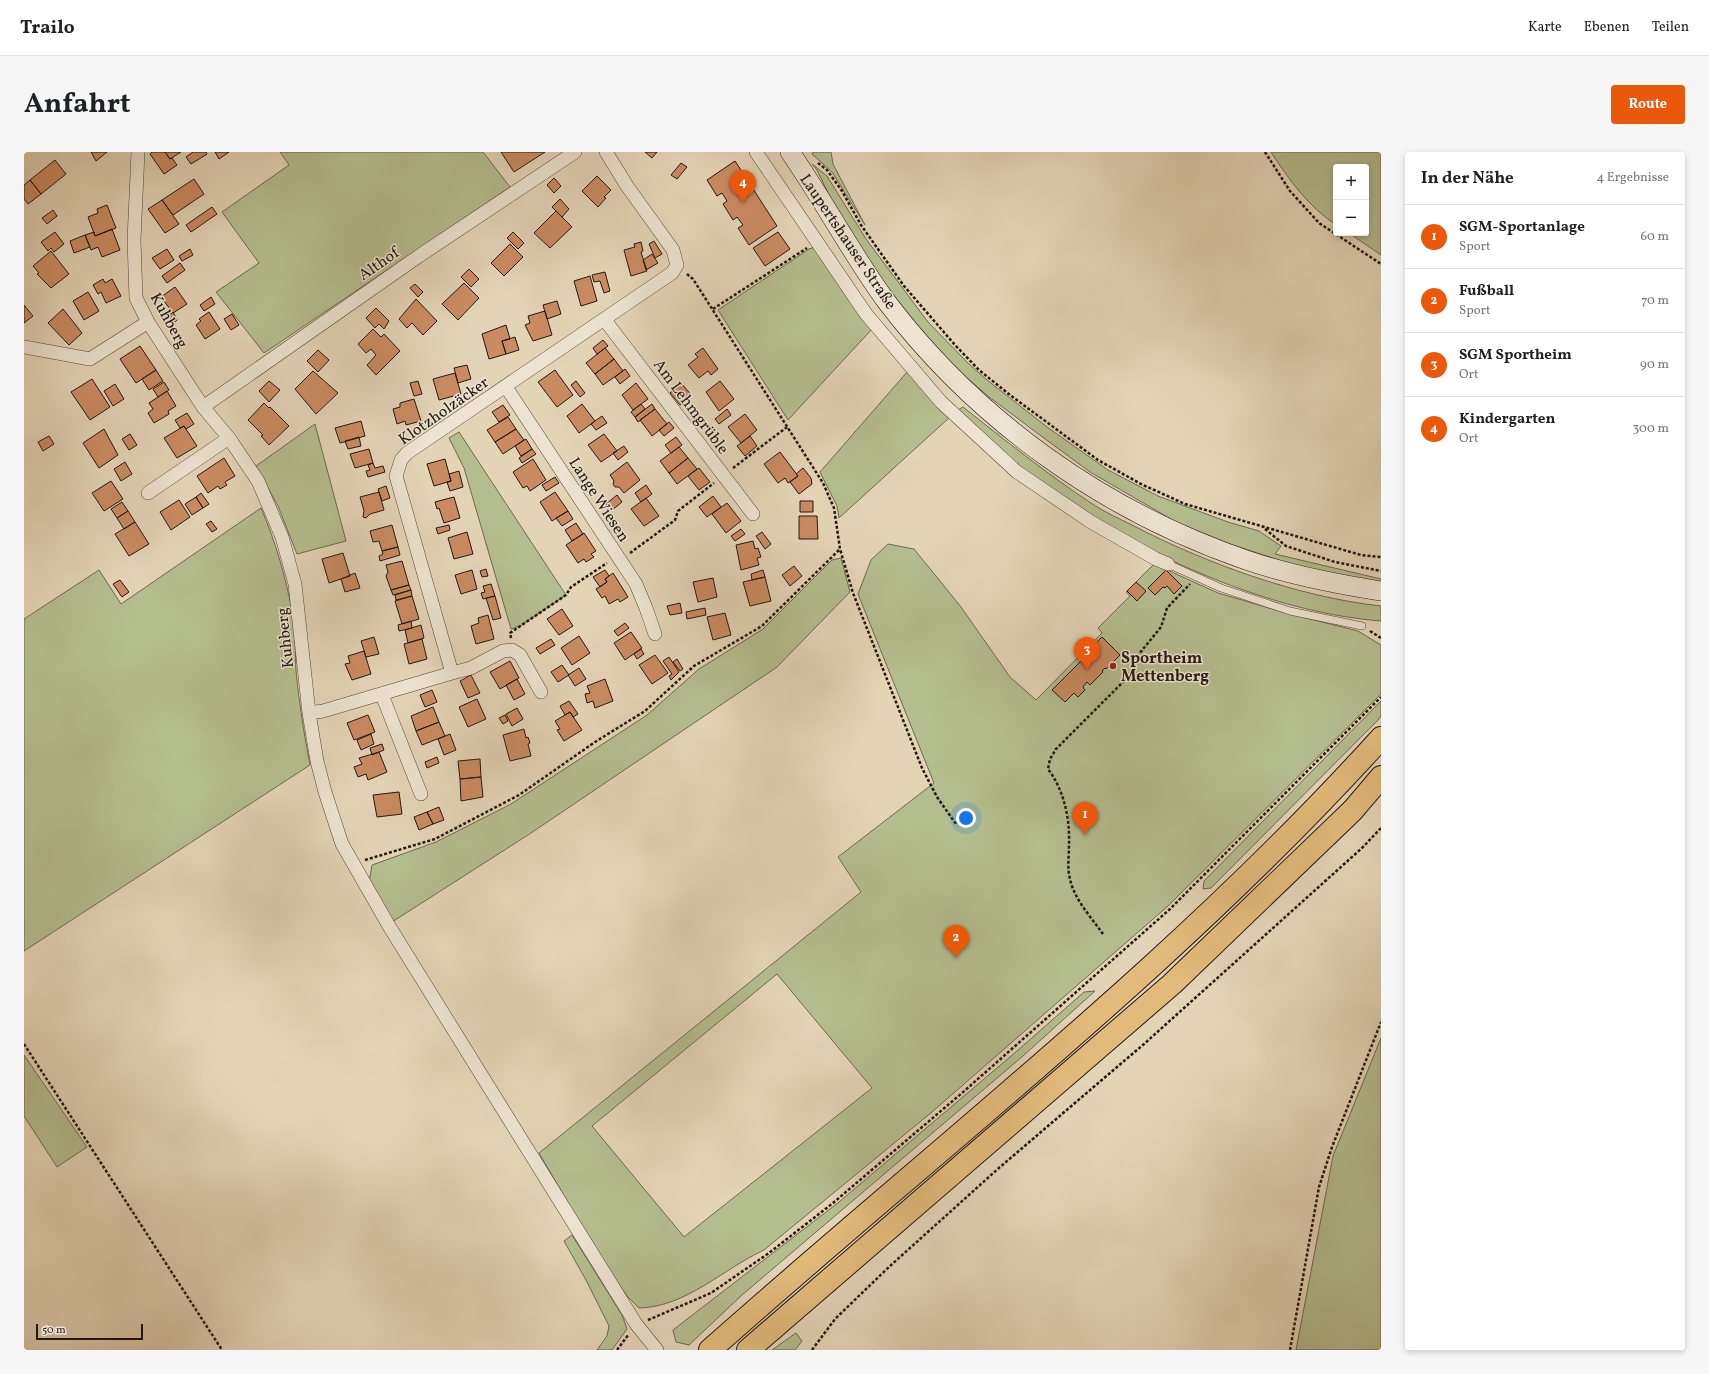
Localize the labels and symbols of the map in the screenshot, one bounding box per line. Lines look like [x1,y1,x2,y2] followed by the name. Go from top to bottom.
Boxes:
[730,170,756,203] pin: 4
[794,170,901,314] street label: Laupertshauser Straße
[354,242,405,287] street label: Althof
[144,289,193,353] street label: Kuhberg
[647,355,733,459] street label: Am Lehmgrüble
[394,372,494,451] street label: Klotzholzäcker
[563,453,634,547] street label: Lange Wiesen
[272,606,300,669] street label: Kuhberg
[1074,637,1100,670] pin: 3
[1121,648,1209,688] place label: Sportheim Mettenberg
[1108,661,1118,671] marker: Sportheim Mettenberg
[1072,802,1098,835] pin: 1
[956,808,976,828] your location
[943,925,969,958] pin: 2
[36,1322,143,1341] scale bar

